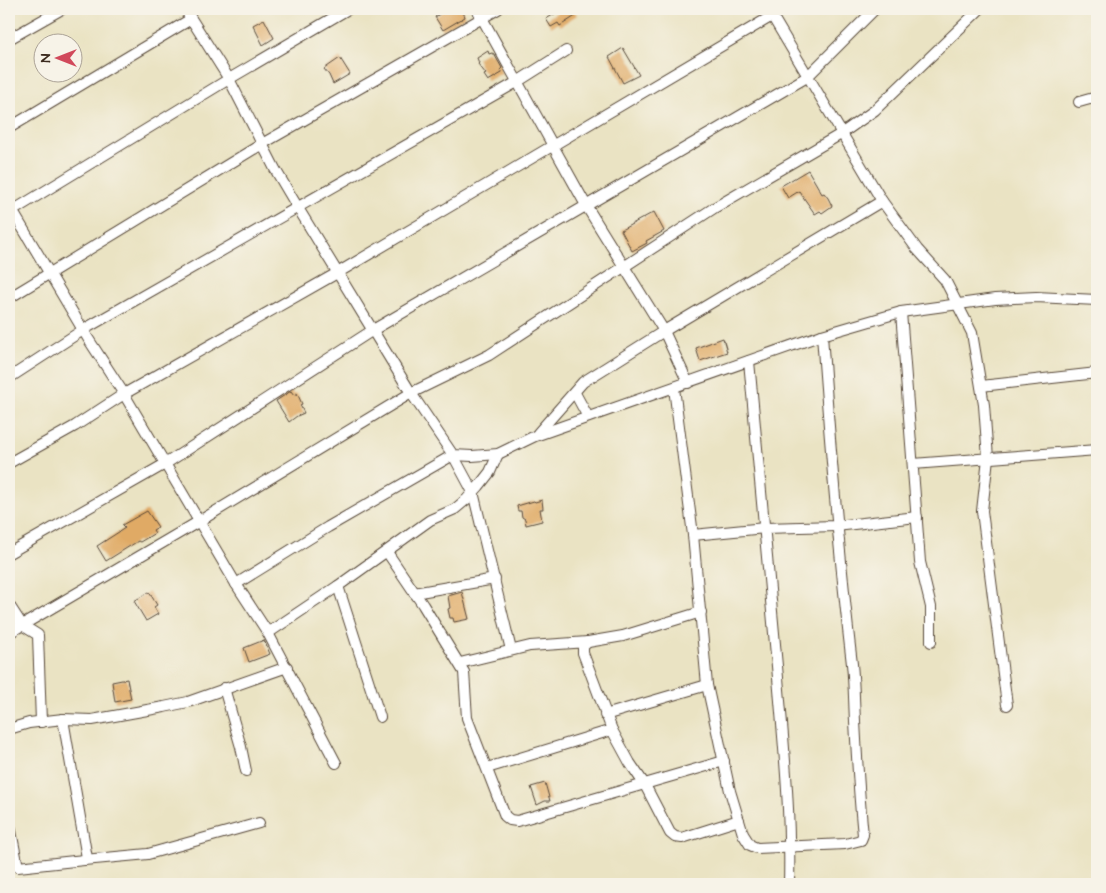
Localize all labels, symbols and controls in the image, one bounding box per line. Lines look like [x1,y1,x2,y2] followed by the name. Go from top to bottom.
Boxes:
[32,32,82,82] north arrow
[36,53,56,62] text: N

